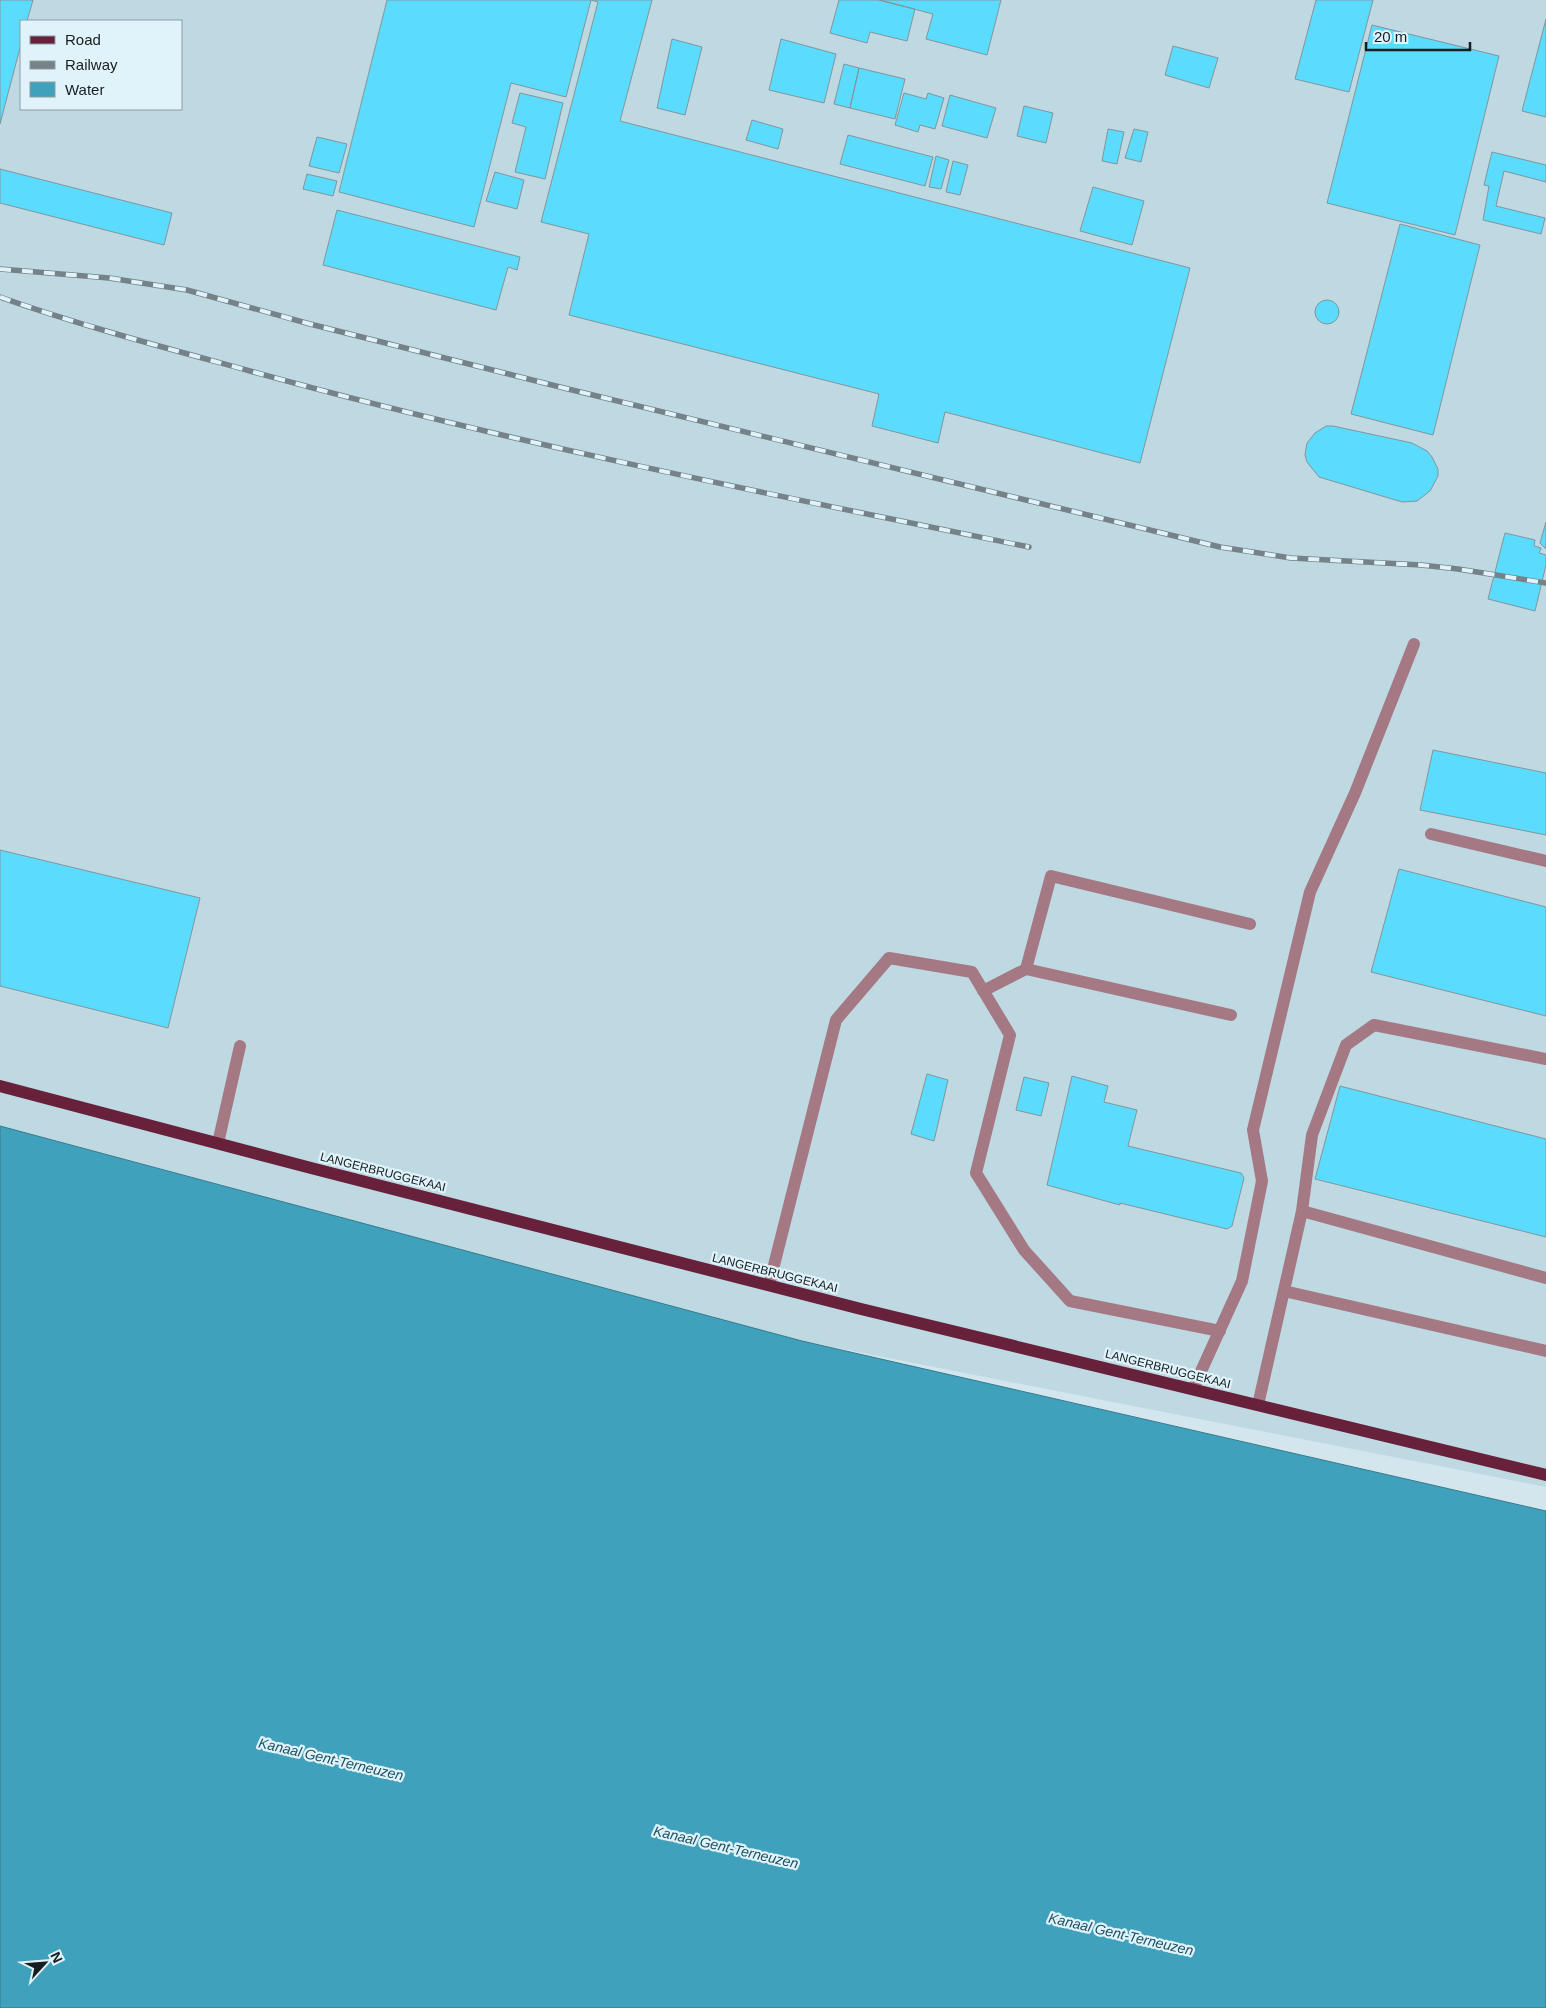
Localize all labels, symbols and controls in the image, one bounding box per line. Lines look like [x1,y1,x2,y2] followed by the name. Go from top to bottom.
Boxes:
[20,20,182,110] legend
[1366,20,1470,52] scale bar
[1374,28,1407,45] text: 20 m
[65,31,101,48] text: Road
[65,56,118,73] text: Railway
[65,81,104,98] text: Water
[319,1150,447,1194] street label: LANGERBRUGGEKAAI
[711,1251,839,1295] street label: LANGERBRUGGEKAAI
[1104,1347,1232,1391] street label: LANGERBRUGGEKAAI
[257,1735,405,1784] water label: Kanaal Gent-Terneuzen
[652,1823,800,1872] water label: Kanaal Gent-Terneuzen
[1047,1910,1195,1959] water label: Kanaal Gent-Terneuzen
[20,1938,70,1988] north arrow
[47,1949,66,1965] text: N

